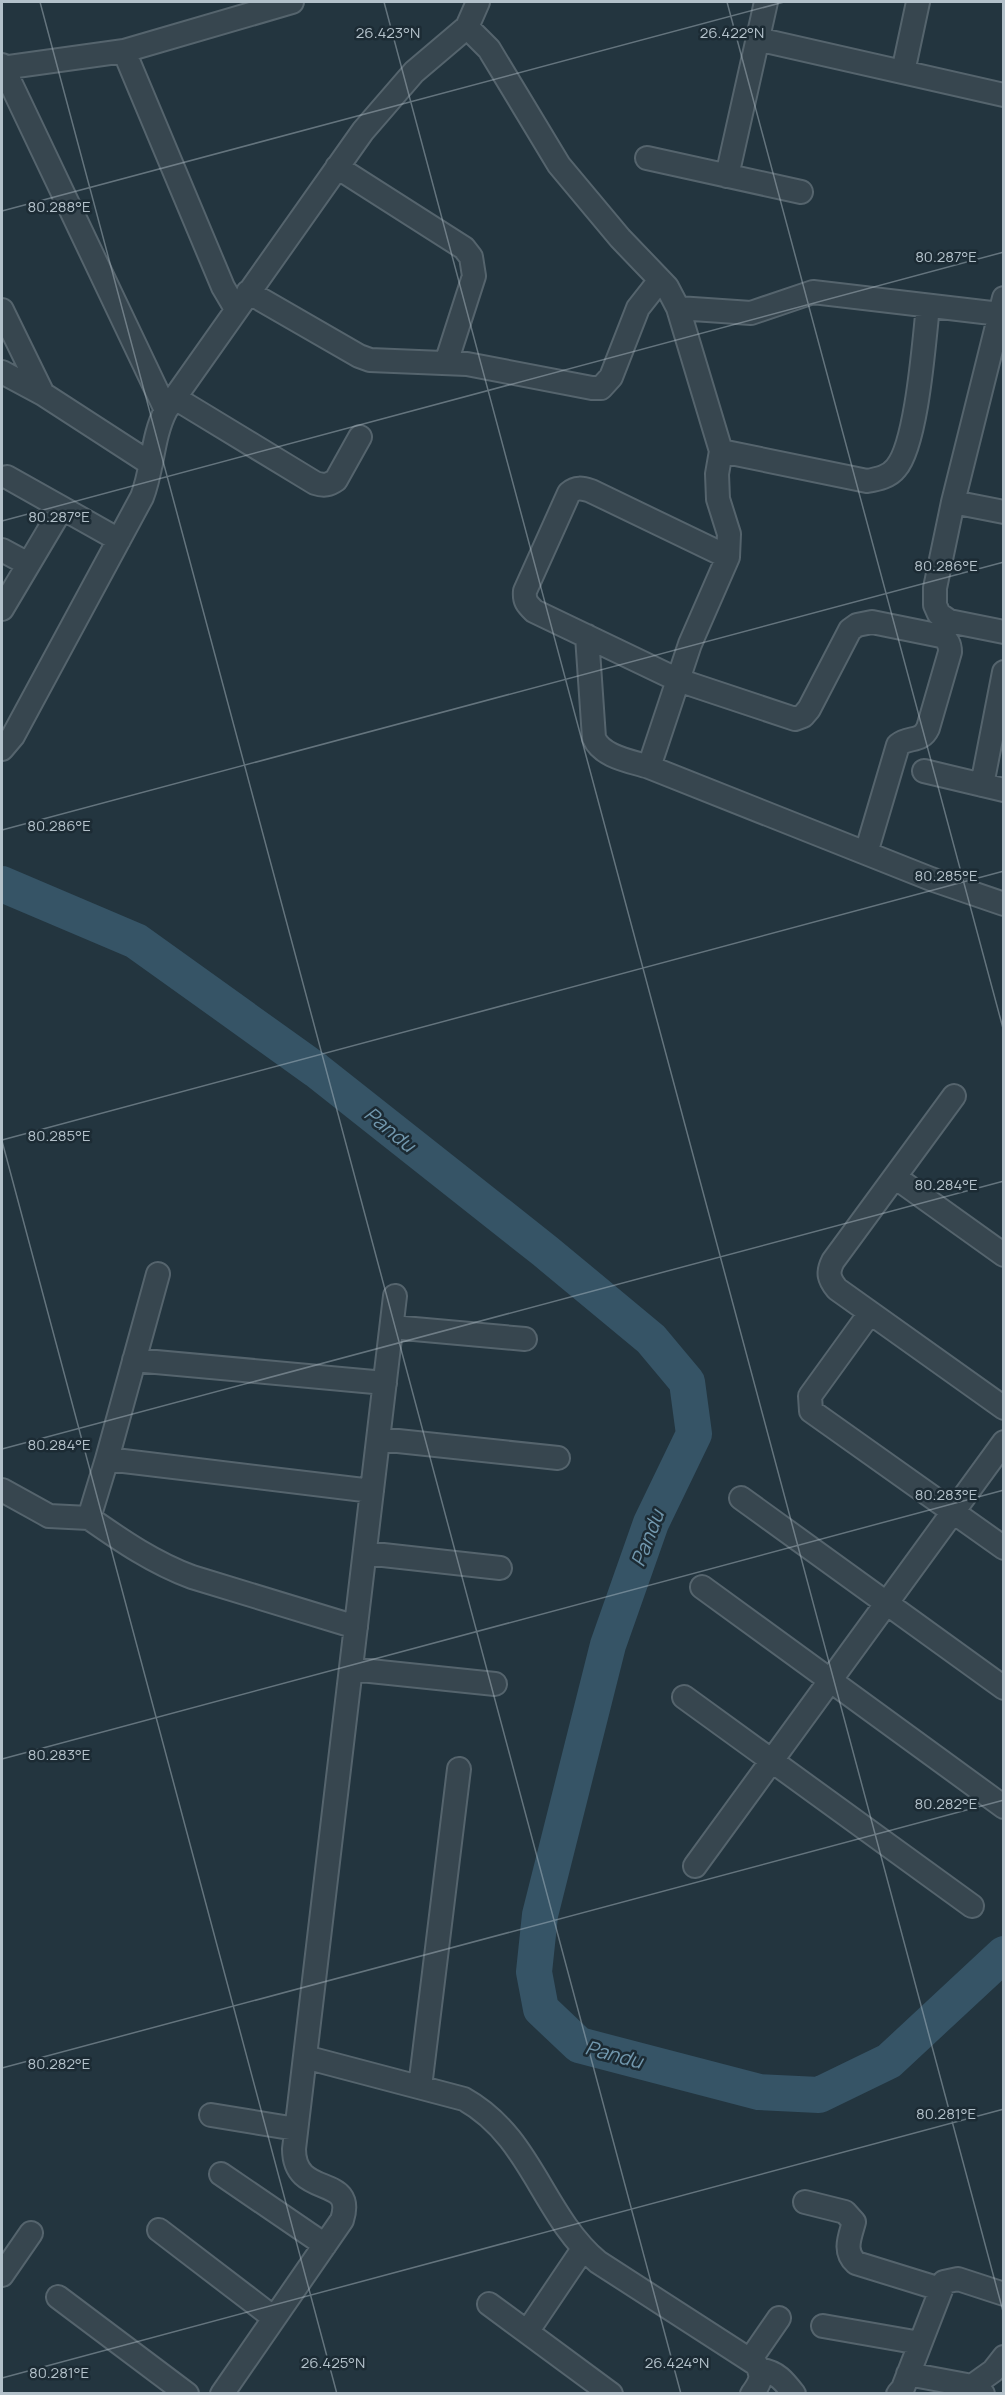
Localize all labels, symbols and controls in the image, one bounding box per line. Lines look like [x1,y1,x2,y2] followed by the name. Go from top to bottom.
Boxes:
[356,22,420,43] text: 26.423°N
[700,22,764,43] text: 26.422°N
[28,196,90,217] text: 80.288°E
[915,246,977,267] text: 80.287°E
[28,506,90,527] text: 80.287°E
[914,555,978,576] text: 80.286°E
[27,815,91,836] text: 80.286°E
[915,865,977,886] text: 80.285°E
[359,1100,423,1159] water label: Pandu
[28,1125,90,1146] text: 80.285°E
[914,1174,978,1195] text: 80.284°E
[27,1434,91,1455] text: 80.284°E
[915,1484,977,1505] text: 80.283°E
[624,1504,671,1570] water label: Pandu
[28,1744,90,1765] text: 80.283°E
[915,1793,977,1814] text: 80.282°E
[582,2033,648,2075] water label: Pandu
[28,2053,90,2074] text: 80.282°E
[916,2103,976,2124] text: 80.281°E
[301,2352,365,2373] text: 26.425°N
[645,2352,709,2373] text: 26.424°N
[29,2362,89,2383] text: 80.281°E

